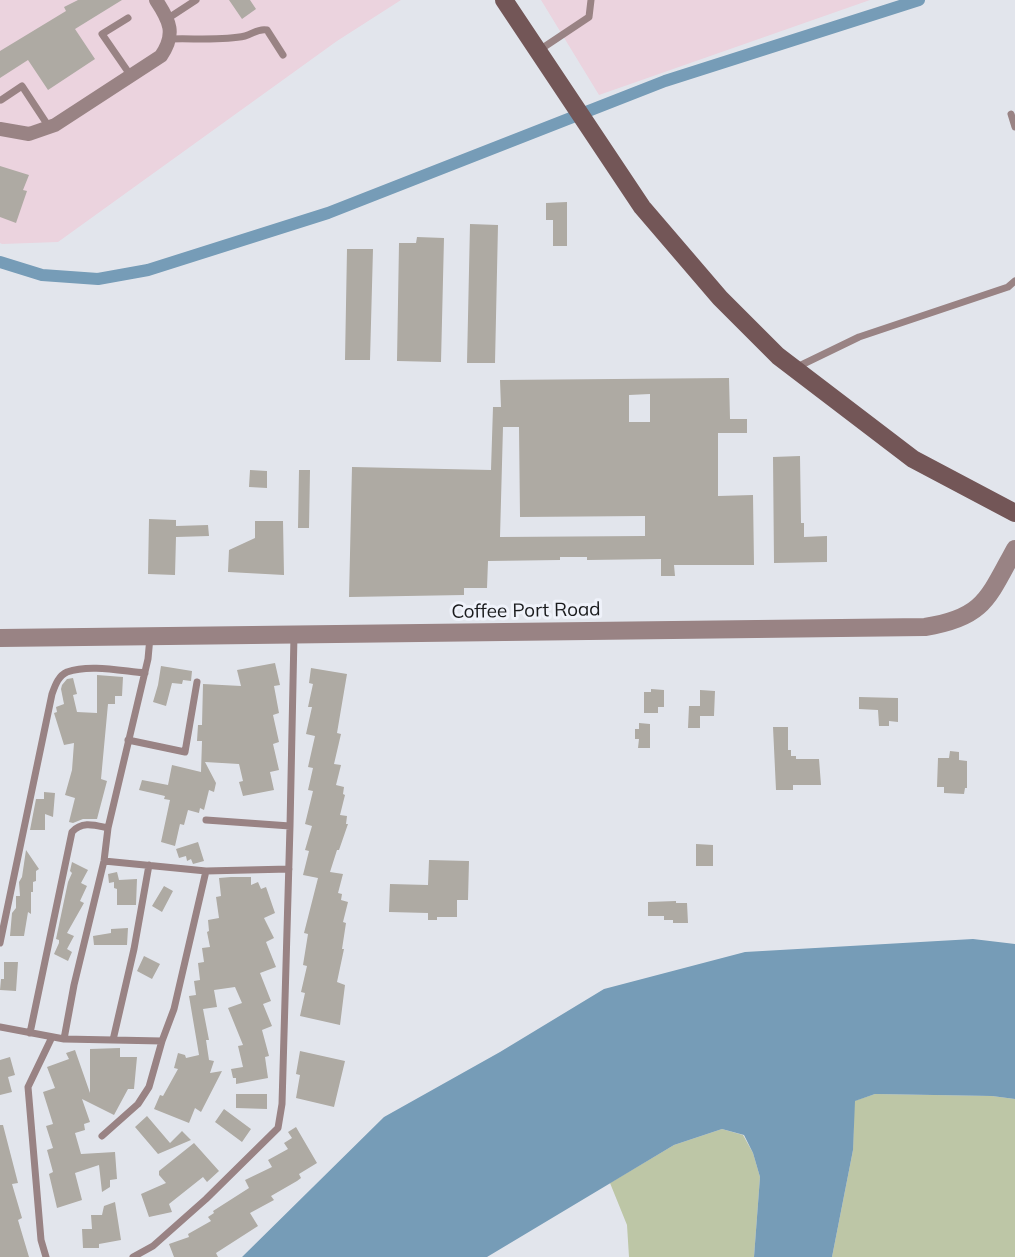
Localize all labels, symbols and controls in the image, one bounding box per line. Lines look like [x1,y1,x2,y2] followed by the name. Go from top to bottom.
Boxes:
[451,598,601,624] street label: Coffee Port Road

